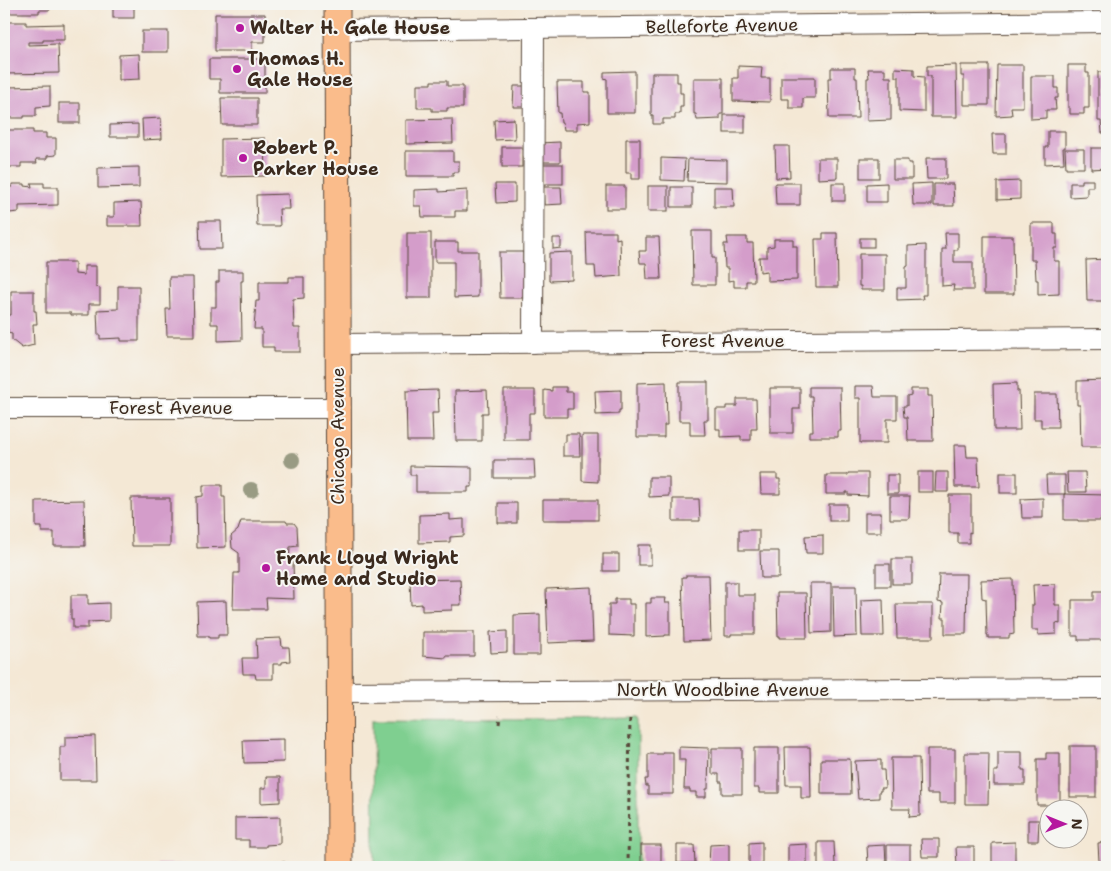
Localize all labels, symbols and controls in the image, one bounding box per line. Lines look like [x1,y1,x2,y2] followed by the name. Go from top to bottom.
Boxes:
[645,13,799,39] street label: Belleforte Avenue
[250,16,450,40] place label: Walter H. Gale House
[234,22,246,34] marker: Walter H. Gale House
[247,47,353,92] place label: Thomas H. Gale House
[231,63,243,75] marker: Thomas H. Gale House
[253,136,379,181] place label: Robert P. Parker House
[237,152,249,164] marker: Robert P. Parker House
[661,329,785,353] street label: Forest Avenue
[326,367,350,505] street label: Chicago Avenue
[109,396,233,420] street label: Forest Avenue
[276,546,459,591] place label: Frank Lloyd Wright Home and Studio
[260,562,272,574] marker: Frank Lloyd Wright Home and Studio
[617,678,829,702] street label: North Woodbine Avenue
[1038,798,1088,848] north arrow
[1068,819,1086,830] text: N

